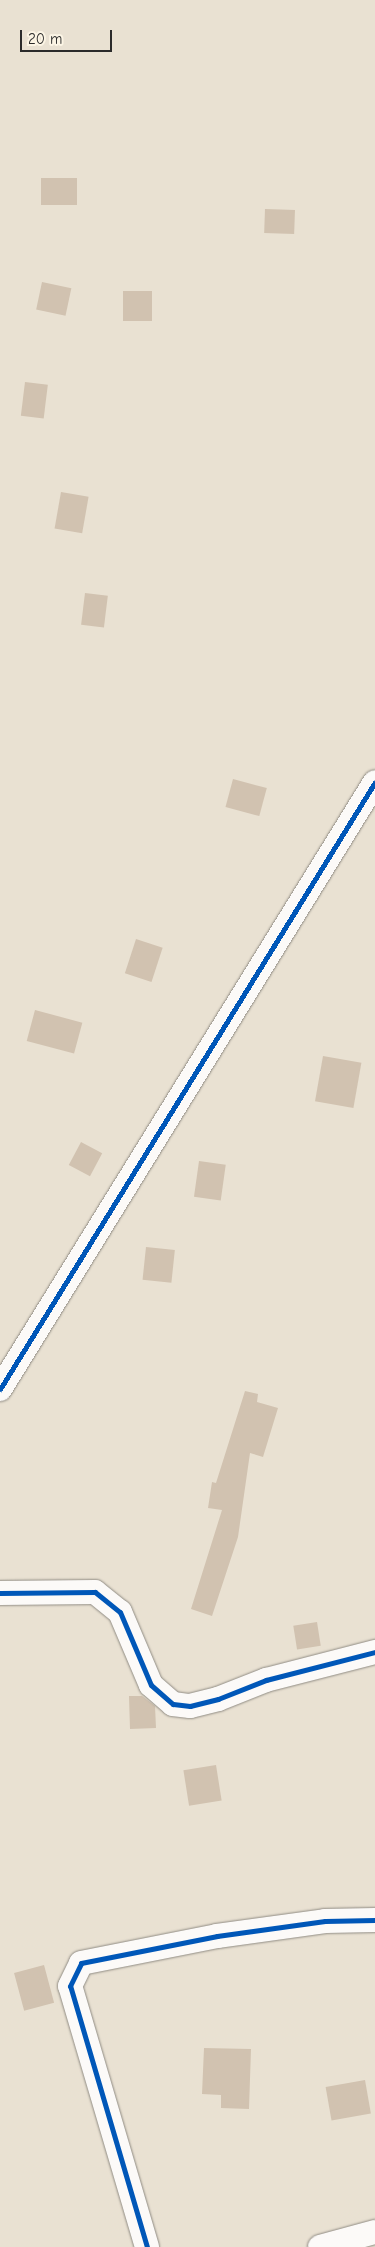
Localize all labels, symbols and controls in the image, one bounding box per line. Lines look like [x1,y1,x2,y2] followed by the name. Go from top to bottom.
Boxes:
[22,20,115,52] scale bar
[28,30,62,48] text: 20 m

